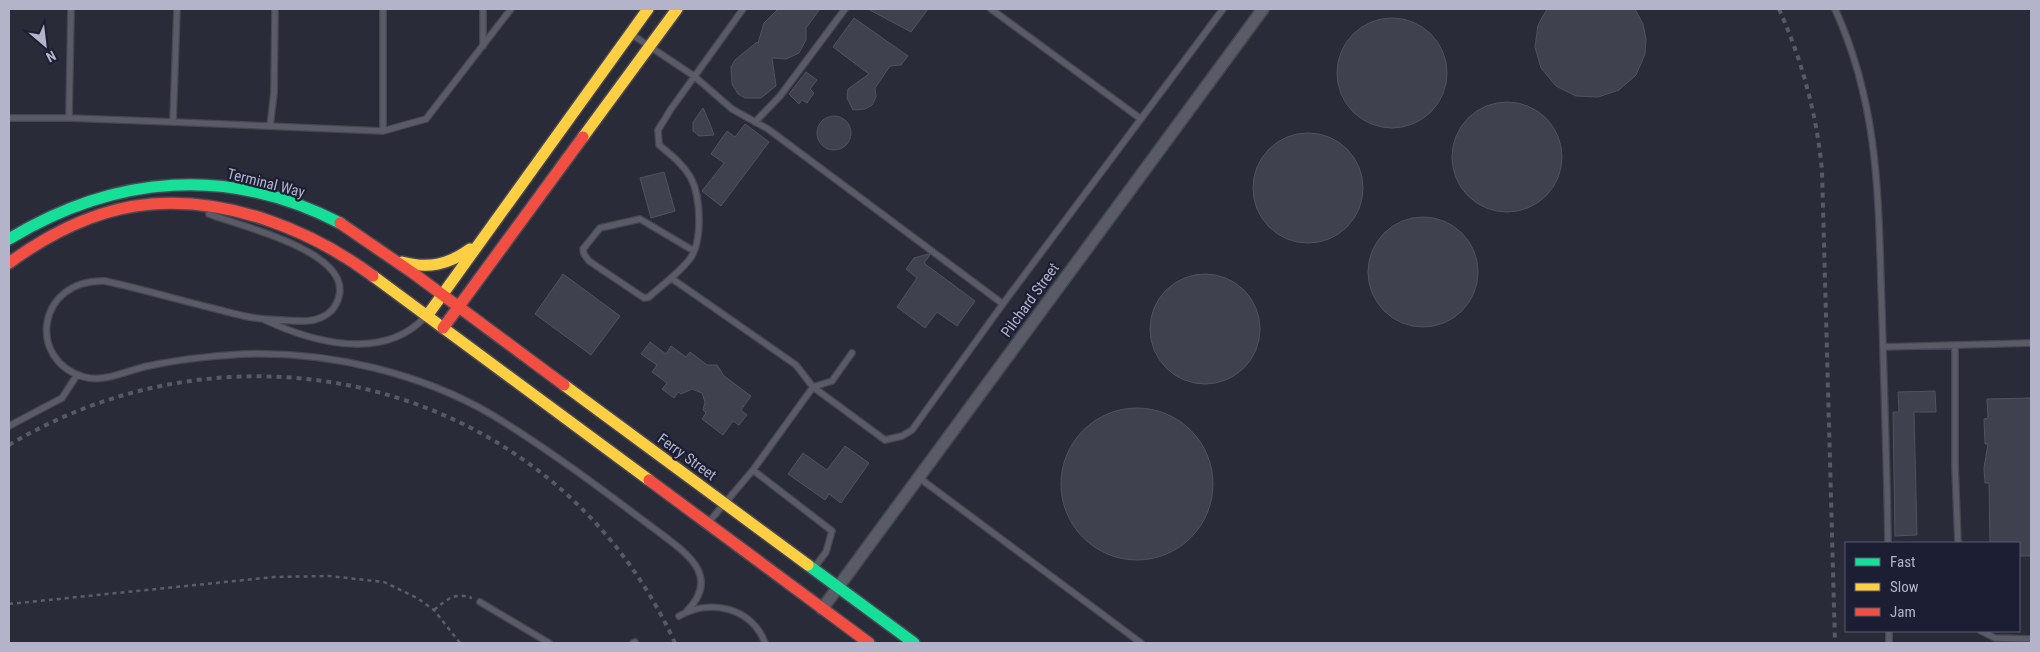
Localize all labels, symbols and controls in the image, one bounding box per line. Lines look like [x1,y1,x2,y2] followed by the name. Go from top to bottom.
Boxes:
[20,20,70,70] north arrow
[44,47,59,66] text: N
[225,165,307,201] street label: Terminal Way
[997,260,1063,340] street label: Pilchard Street
[654,430,720,484] street label: Ferry Street
[1845,542,2020,632] legend
[1890,553,1915,571] text: Fast
[1890,578,1919,596] text: Slow
[1890,603,1916,621] text: Jam

